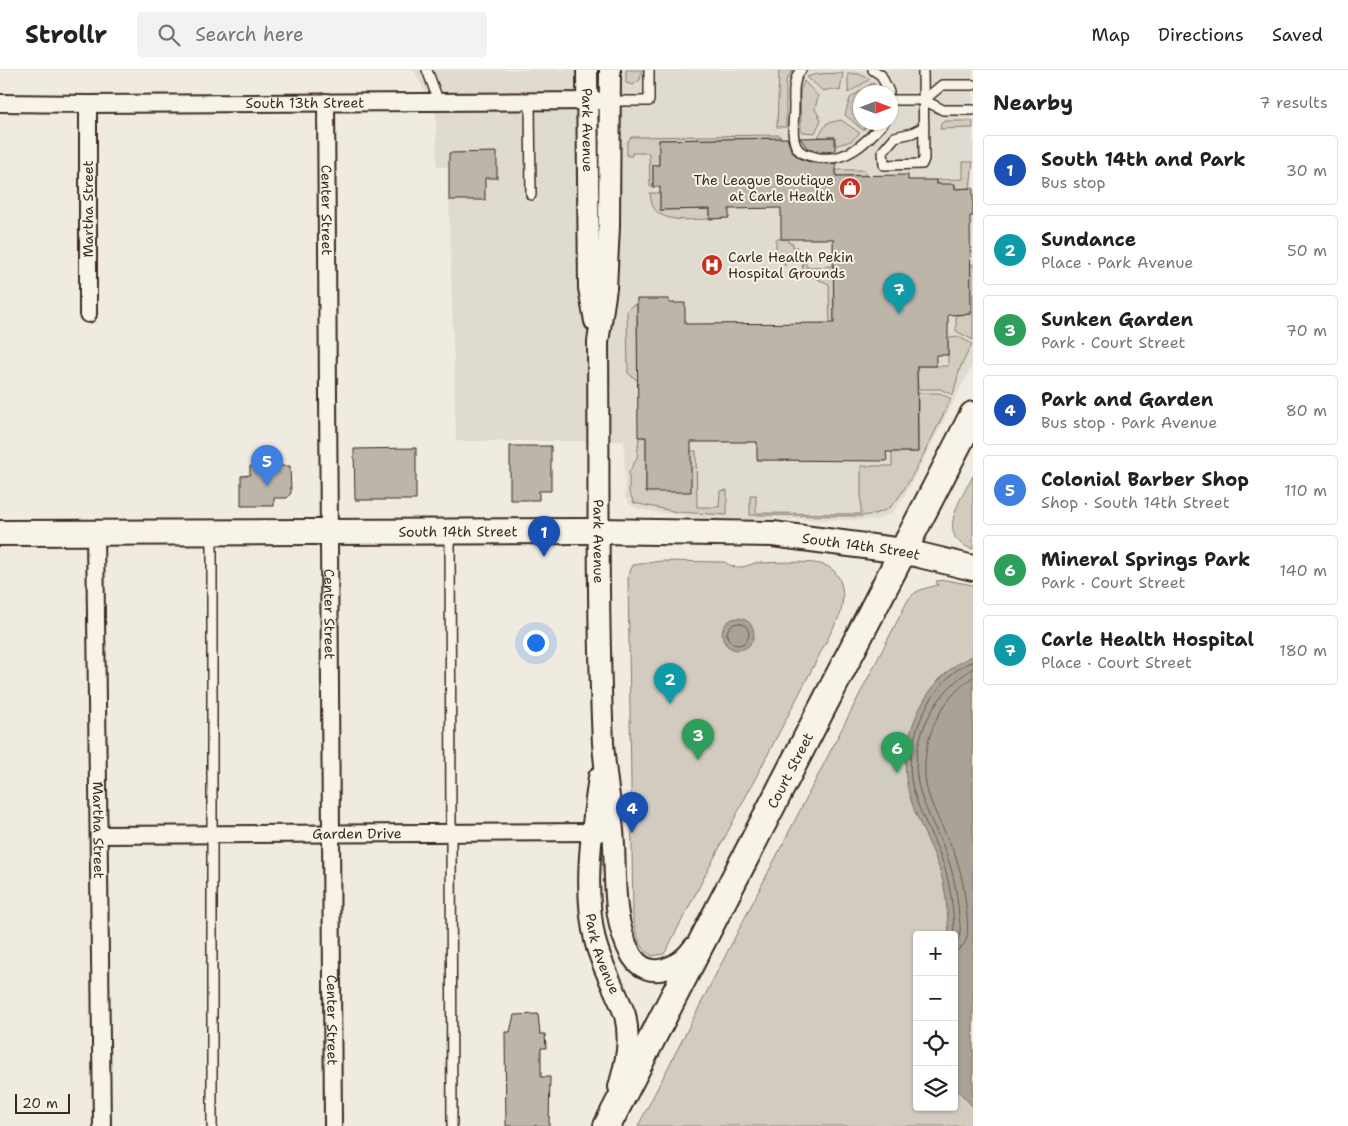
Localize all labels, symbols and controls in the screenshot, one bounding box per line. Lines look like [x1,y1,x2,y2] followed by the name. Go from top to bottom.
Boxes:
[137,12,487,57] search box
[25,19,107,51] text: Strollr
[155,21,183,49] icon: search
[195,22,304,47] text: Search here
[1092,23,1130,47] text: Map
[1158,23,1244,47] text: Directions
[1272,23,1323,47] text: Saved
[853,85,898,130] north arrow
[578,88,597,172] street label: Park Avenue
[993,89,1073,117] text: Nearby
[1259,92,1328,113] text: 7 results
[245,93,365,112] street label: South 13th Street
[1041,147,1246,172] text: South 14th and Park
[79,160,97,258] street label: Martha Street
[1006,160,1014,181] text: 1
[1286,160,1327,181] text: 30 m
[317,165,336,255] street label: Center Street
[693,171,834,205] place label: The League Boutique at Carle Health
[1041,172,1106,193] text: Bus stop
[838,176,862,200] shop icon: The League Boutique at Carle Health
[1041,227,1136,252] text: Sundance
[1004,240,1016,261] text: 2
[1287,240,1327,261] text: 50 m
[728,248,854,282] place label: Carle Health Pekin Hospital Grounds
[1041,252,1193,273] text: Place · Park Avenue
[700,253,724,277] hospital icon: Carle Health Pekin Hospital Grounds
[883,273,915,314] pin: 7
[1041,307,1193,332] text: Sunken Garden
[1004,320,1016,341] text: 3
[1286,320,1327,341] text: 70 m
[1041,332,1186,353] text: Park · Court Street
[1041,387,1213,412] text: Park and Garden
[1004,400,1016,421] text: 4
[1286,400,1327,421] text: 80 m
[1041,412,1217,433] text: Bus stop · Park Avenue
[251,445,283,486] pin: 5
[1041,467,1249,492] text: Colonial Barber Shop
[1005,480,1015,501] text: 5
[1284,480,1327,501] text: 110 m
[1041,492,1230,513] text: Shop · South 14th Street
[589,499,608,584] street label: Park Avenue
[528,516,560,557] pin: 1
[398,522,518,541] street label: South 14th Street
[801,529,922,564] street label: South 14th Street
[1041,547,1250,572] text: Mineral Springs Park
[1004,560,1016,581] text: 6
[1280,560,1327,581] text: 140 m
[320,569,339,659] street label: Center Street
[1041,572,1186,593] text: Park · Court Street
[1041,627,1254,652] text: Carle Health Hospital
[523,630,549,656] your location
[1004,640,1016,661] text: 7
[1279,640,1327,661] text: 180 m
[1041,652,1192,673] text: Place · Court Street
[654,663,686,704] pin: 2
[682,719,714,760] pin: 3
[763,729,817,811] street label: Court Street
[881,732,913,773] pin: 6
[89,781,108,879] street label: Martha Street
[616,792,648,833] pin: 4
[312,824,402,843] street label: Garden Drive
[582,912,624,997] street label: Park Avenue
[913,931,958,1111] map controls
[913,931,958,976] button: +
[323,975,342,1065] street label: Center Street
[913,976,958,1021] button: −
[913,1021,958,1066] button: locate
[913,1066,958,1111] button: layers
[15,1091,70,1114] scale bar
[22,1094,58,1112] text: 20 m

